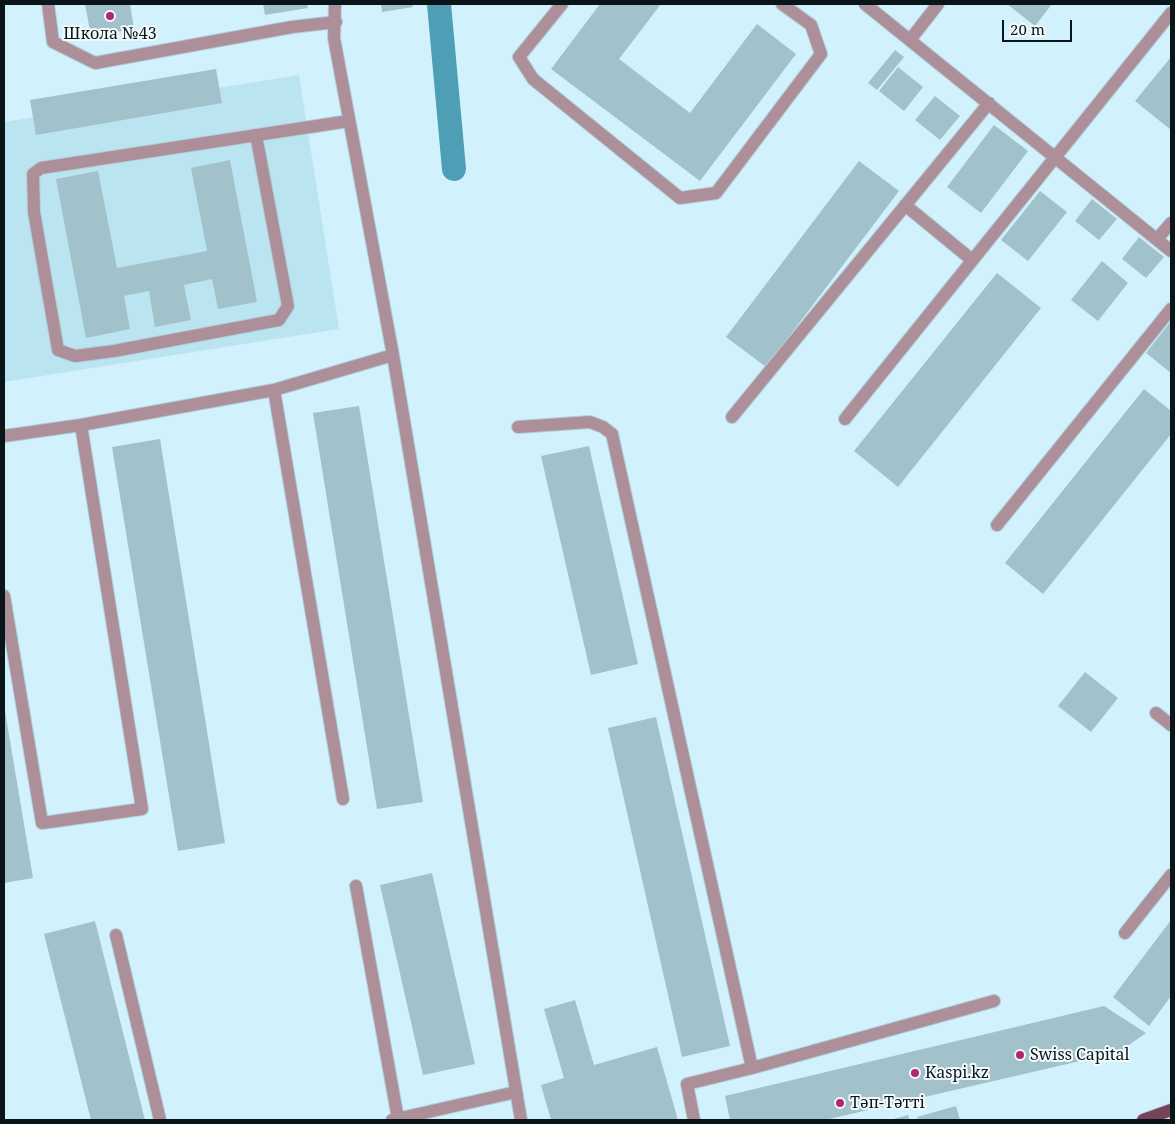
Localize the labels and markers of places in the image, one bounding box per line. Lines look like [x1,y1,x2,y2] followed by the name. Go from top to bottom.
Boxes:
[104,10,116,22] marker: Школа №43
[63,24,157,44] place label: Школа №43
[1030,1045,1129,1065] place label: Swiss Capital
[1014,1049,1026,1061] marker: Swiss Capital
[925,1063,989,1083] place label: Kaspi.kz
[909,1067,921,1079] marker: Kaspi.kz
[850,1093,925,1113] place label: Тәп-Тәтті
[834,1097,846,1109] marker: Тәп-Тәтті

